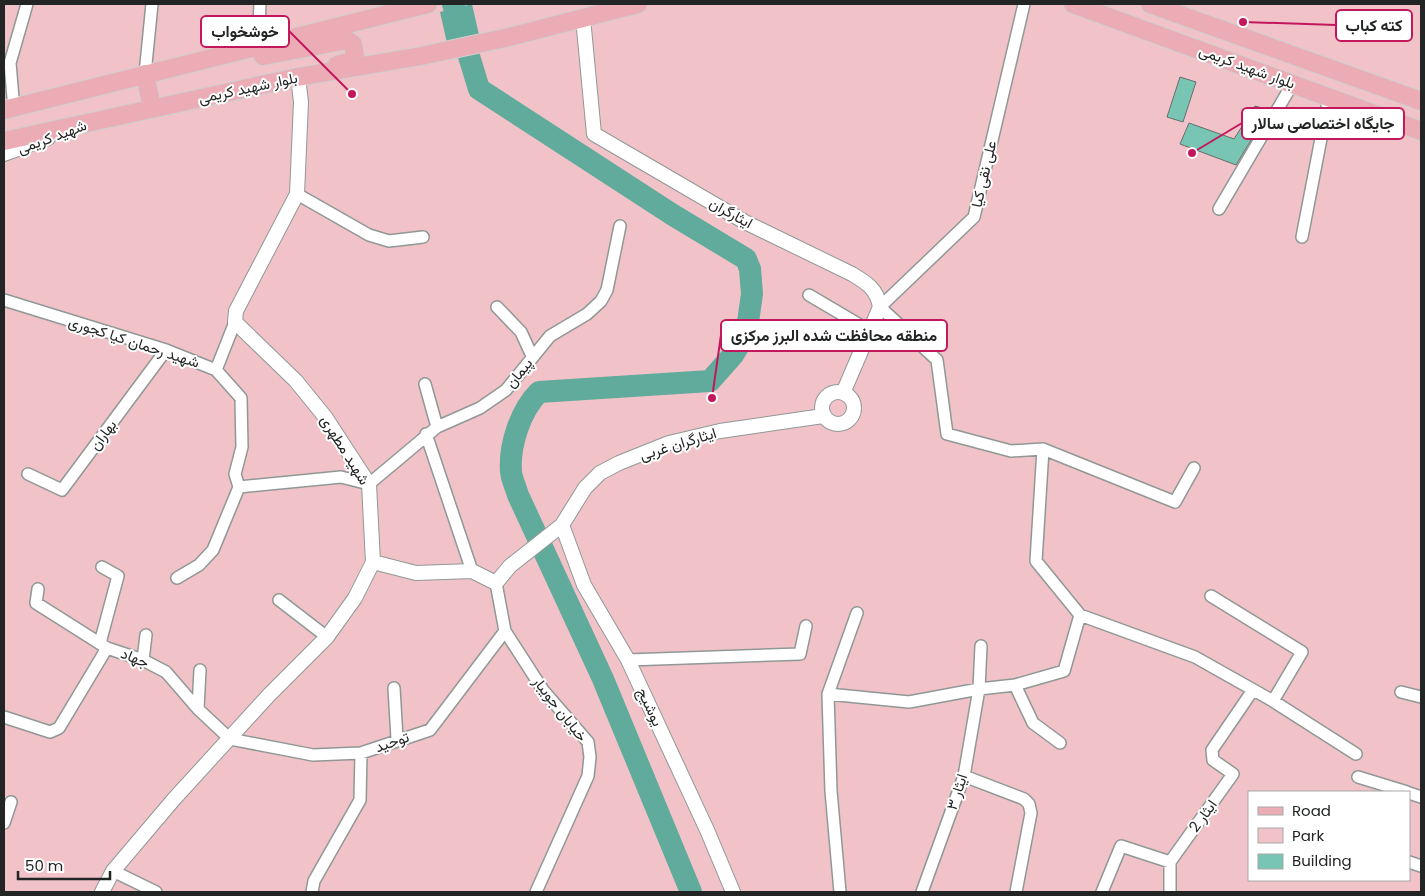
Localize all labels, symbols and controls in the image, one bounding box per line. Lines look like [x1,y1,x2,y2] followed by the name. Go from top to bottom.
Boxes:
[1336,10,1412,41] callout: کته کباب
[1346,14,1402,37] text: کته کباب
[201,16,289,47] callout: خوشخواب
[211,20,279,43] text: خوشخواب
[1196,39,1298,94] street label: بلوار شهید کریمی
[196,67,299,108] street label: بلوار شهید کریمی
[1242,108,1404,139] callout: جایگاه اختصاصی سالار
[1251,112,1395,135] text: جایگاه اختصاصی سالار
[14,114,90,159] street label: شهید کریمی
[966,138,1001,209] street label: علی نقی کیا
[706,192,757,233] street label: ایثارگران
[66,310,203,373] street label: شهید رحمان کیا کجوری
[721,320,947,351] callout: منطقه محافظت شده البرز مرکزی
[731,324,938,347] text: منطقه محافظت شده البرز مرکزی
[500,353,537,392] street label: پیمان
[316,411,375,489] street label: شهید مطهری
[84,415,121,454] street label: بهاران
[637,422,719,465] street label: ایثارگران غربی
[118,642,152,673] street label: جهاد
[528,671,593,746] street label: خیابان جویبار
[631,684,669,730] street label: یوشیج
[372,726,412,757] street label: توحید
[941,771,972,813] street label: ایثار ۳
[1248,791,1410,881] legend
[1184,795,1222,836] street label: ایثار 2
[1292,800,1331,821] text: Road
[1292,825,1324,846] text: Park
[18,848,110,880] scale bar
[1292,850,1352,871] text: Building
[25,855,63,876] text: 50 m

